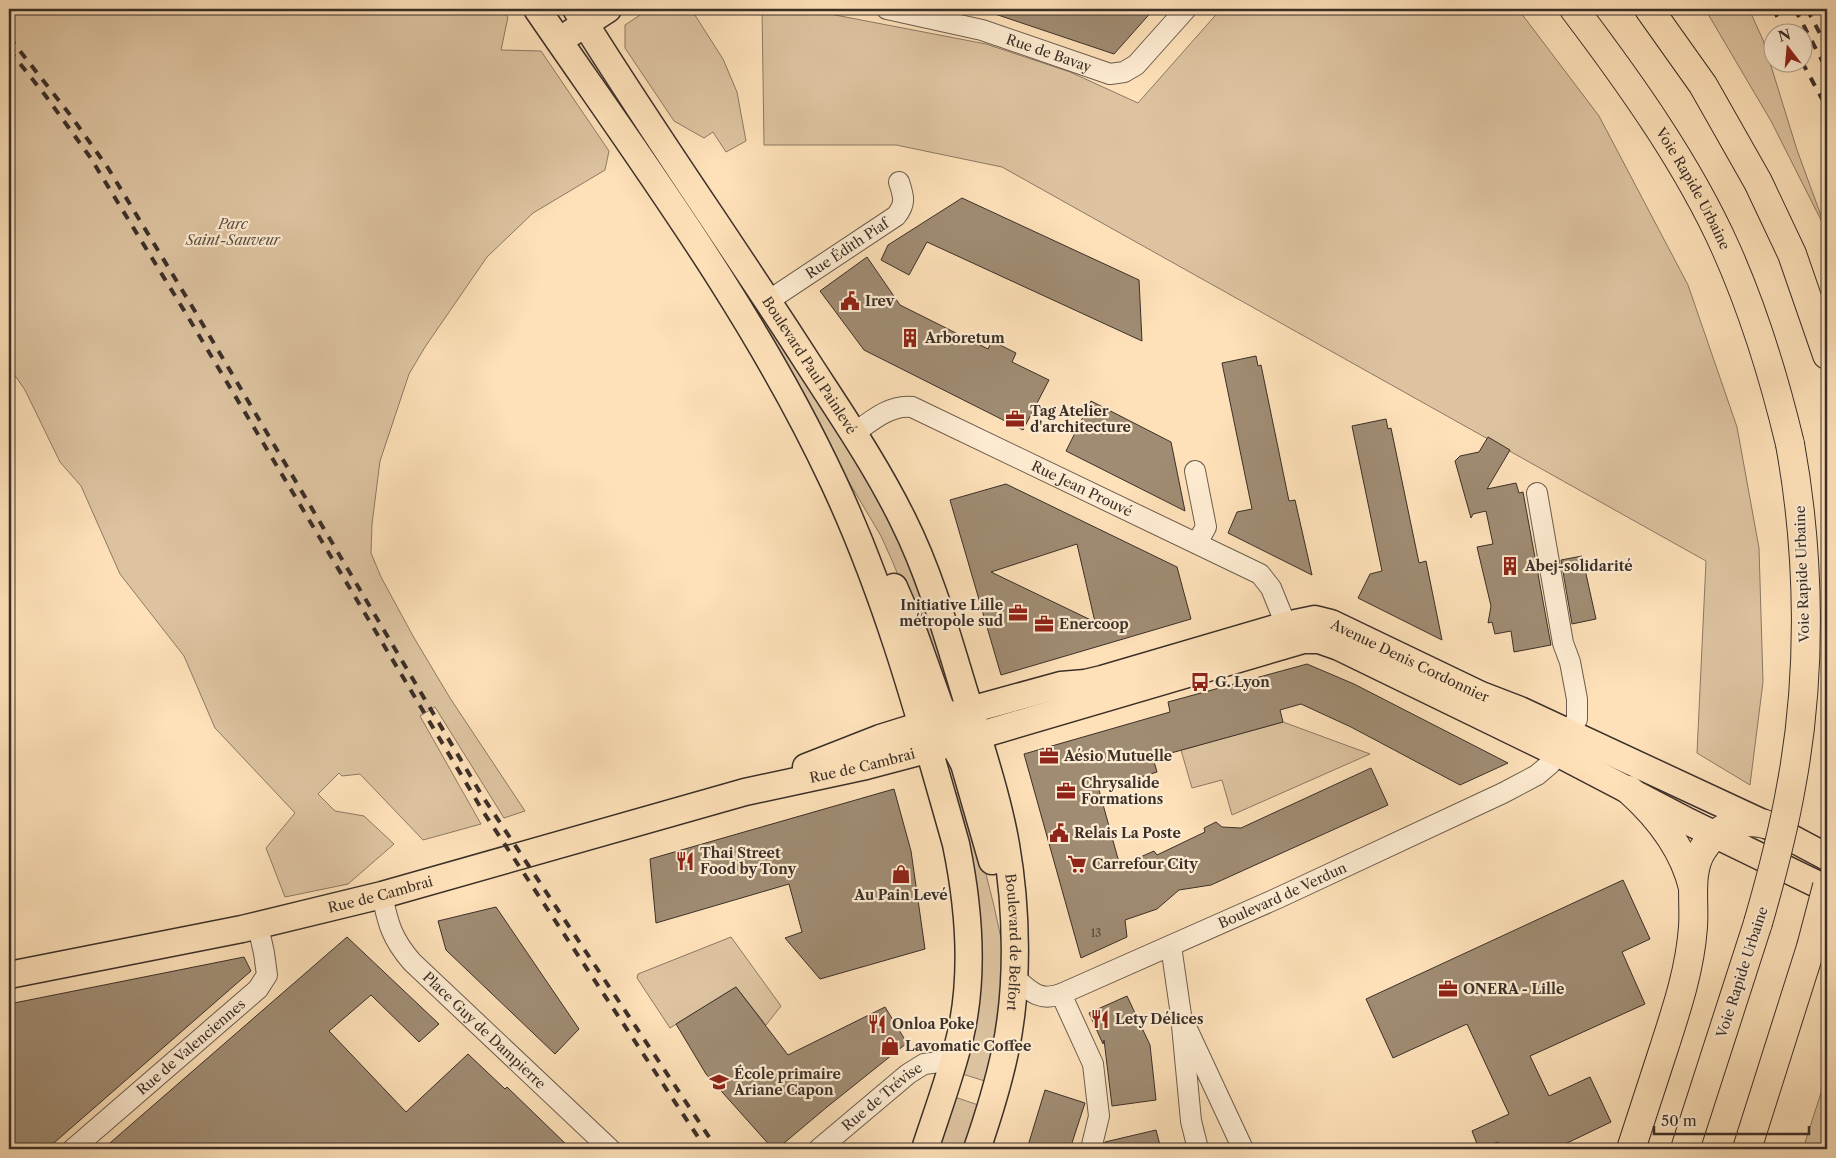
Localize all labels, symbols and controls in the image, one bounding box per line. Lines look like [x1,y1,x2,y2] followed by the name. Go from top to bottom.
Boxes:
[1764,22,1814,72] north arrow
[1776,25,1793,46] text: N
[1004,30,1094,76] street label: Rue de Bavay
[1651,123,1734,253] street label: Voie Rapide Urbaine
[802,213,894,283] street label: Rue Édith Piaf
[185,215,282,249] park label: Parc Saint-Sauveur
[839,290,861,312] public building icon: Irev
[865,292,895,310] place label: Irev
[758,293,861,438] street label: Boulevard Paul Painlevé
[899,327,921,349] building icon: Arboretum
[924,329,1005,347] place label: Arboretum
[1030,402,1131,436] place label: Tag Atelier d'architecture
[1004,408,1026,430] office icon: Tag Atelier d'architecture
[1028,457,1136,521] street label: Rue Jean Prouvé
[1791,505,1813,644] street label: Voie Rapide Urbaine
[1499,555,1521,577] building icon: Abej-solidarité
[1524,557,1633,575] place label: Abej-solidarité
[899,596,1004,630] place label: Initiative Lille métropole sud
[1007,602,1029,624] office icon: Initiative Lille métropole sud
[1033,613,1055,635] office icon: Enercoop
[1059,615,1129,633] place label: Enercoop
[1327,615,1492,706] street label: Avenue Denis Cordonnier
[1189,671,1211,693] bus stop icon: G. Lyon
[1215,673,1270,691] place label: G. Lyon
[808,744,917,787] street label: Rue de Cambrai
[1038,745,1060,767] office icon: Aésio Mutuelle
[1063,747,1172,765] place label: Aésio Mutuelle
[1081,774,1163,808] place label: Chrysalide Formations
[1055,780,1077,802] office icon: Chrysalide Formations
[1048,822,1070,844] public building icon: Relais La Poste
[1074,824,1181,842] place label: Relais La Poste
[700,844,796,878] place label: Thai Street Food by Tony
[674,850,696,872] restaurant icon: Thai Street Food by Tony
[1066,853,1088,875] supermarket icon: Carrefour City
[1092,855,1198,873] place label: Carrefour City
[1215,858,1350,932] street label: Boulevard de Verdun
[890,863,912,885] shop icon: Au Pain Levé
[326,872,435,917] street label: Rue de Cambrai
[1001,872,1024,1012] street label: Boulevard de Belfort
[853,886,948,904] place label: Au Pain Levé
[1712,904,1772,1041] street label: Voie Rapide Urbaine
[1091,926,1101,940] house number: 13
[419,968,550,1093] street label: Place Guy de Dampierre
[1437,978,1459,1000] office icon: ONERA - Lille
[1463,980,1564,998] place label: ONERA - Lille
[133,995,249,1099] street label: Rue de Valenciennes
[1089,1008,1111,1030] restaurant icon: Lety Délices
[1115,1010,1203,1028] place label: Lety Délices
[866,1013,888,1035] restaurant icon: Onloa Poke
[892,1015,974,1033] place label: Onloa Poke
[879,1035,901,1057] shop icon: Lavomatic Coffee
[905,1037,1031,1055] place label: Lavomatic Coffee
[838,1058,926,1135] street label: Rue de Trévise
[733,1064,841,1099] place label: École primaire Ariane Capon
[708,1071,730,1093] school or university icon: École primaire Ariane Capon
[1654,1103,1808,1135] scale bar
[1661,1111,1697,1130] text: 50 m

